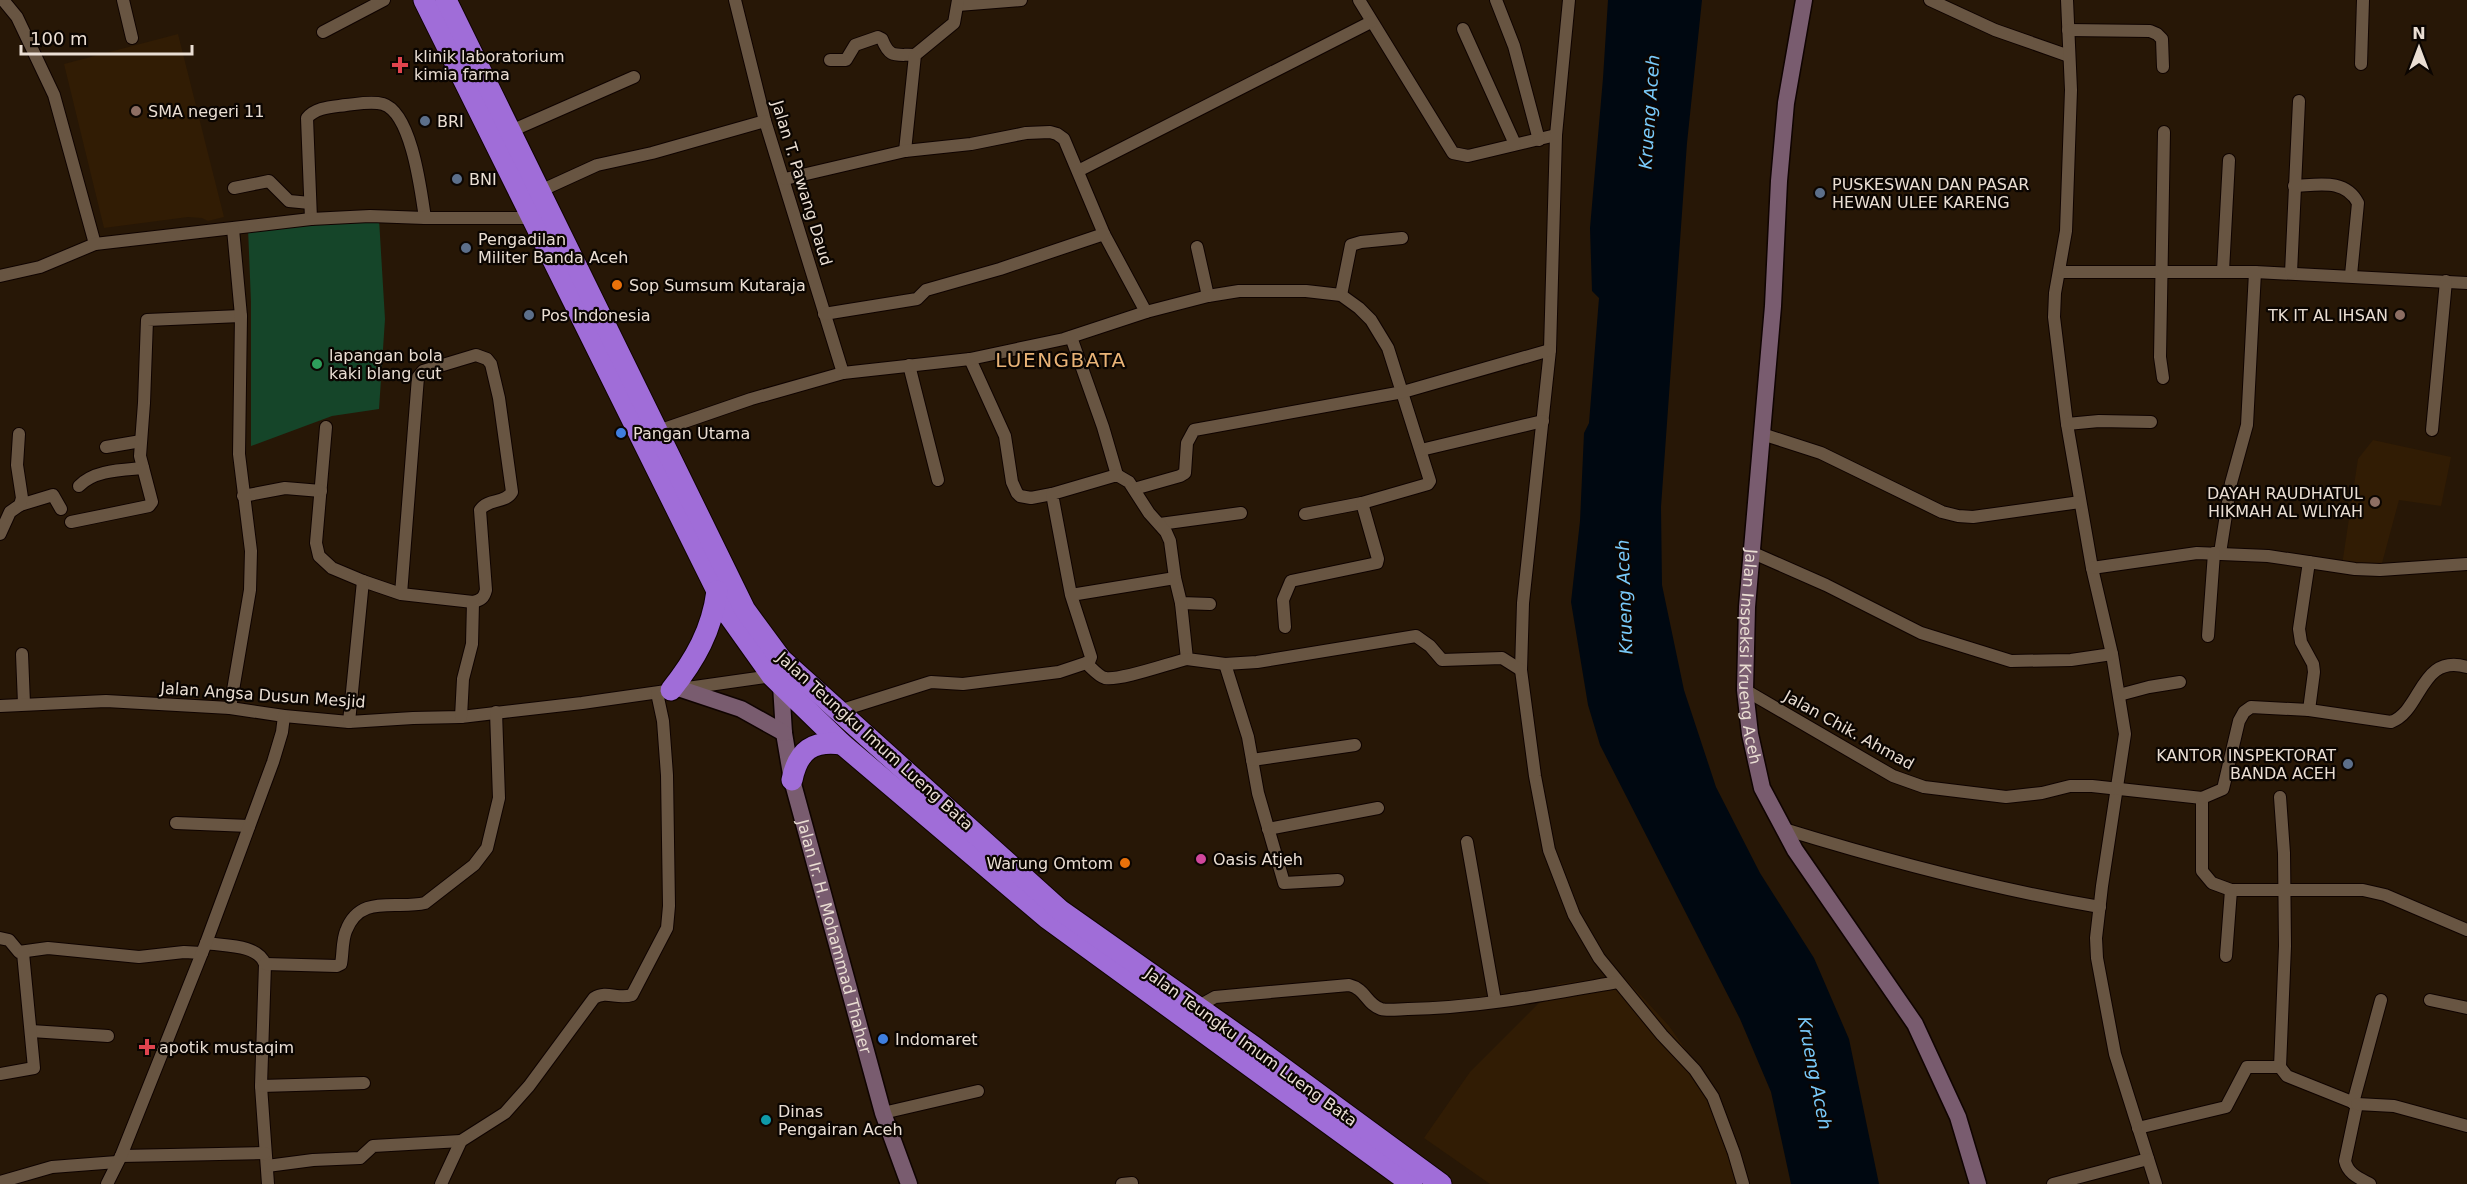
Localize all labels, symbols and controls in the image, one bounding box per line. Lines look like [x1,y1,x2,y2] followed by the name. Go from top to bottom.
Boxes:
[21,18,192,56] scale bar
[2389,18,2449,78] north arrow
[2412,24,2426,43] text: N
[30,28,88,49] text: 100 m
[414,47,564,84] place label: klinik laboratorium kimia farma
[1635,54,1663,170] water label: Krueng Aceh
[391,56,409,74] marker: klinik laboratorium kimia farma
[768,97,836,268] street label: Jalan T. Pawang Daud
[148,102,264,121] place label: SMA negeri 11
[129,104,143,118] marker: SMA negeri 11
[437,112,464,131] place label: BRI
[418,114,432,128] marker: BRI
[469,170,497,189] place label: BNI
[450,172,464,186] marker: BNI
[1832,175,2029,212] place label: PUSKESWAN DAN PASAR HEWAN ULEE KARENG
[1813,186,1827,200] marker: PUSKESWAN DAN PASAR HEWAN ULEE KARENG
[478,230,628,267] place label: Pengadilan Militer Banda Aceh
[459,241,473,255] marker: Pengadilan Militer Banda Aceh
[629,276,806,295] place label: Sop Sumsum Kutaraja
[610,278,624,292] marker: Sop Sumsum Kutaraja
[541,306,651,325] place label: Pos Indonesia
[2267,306,2388,325] place label: TK IT AL IHSAN
[522,308,536,322] marker: Pos Indonesia
[2393,308,2407,322] marker: TK IT AL IHSAN
[329,346,443,383] place label: lapangan bola kaki blang cut
[995,348,1127,372] district label: LUENGBATA
[310,357,324,371] marker: lapangan bola kaki blang cut
[633,424,750,443] place label: Pangan Utama
[614,426,628,440] marker: Pangan Utama
[2207,484,2363,521] place label: DAYAH RAUDHATUL HIKMAH AL WLIYAH
[2368,495,2382,509] marker: DAYAH RAUDHATUL HIKMAH AL WLIYAH
[1612,539,1636,655] water label: Krueng Aceh
[1735,547,1766,766] street label: Jalan Inspeksi Krueng Aceh
[772,647,977,834] street label: Jalan Teungku Imum Lueng Bata
[159,678,366,712] street label: Jalan Angsa Dusun Mesjid
[1780,686,1917,774] street label: Jalan Chik. Ahmad
[2156,746,2336,783] place label: KANTOR INSPEKTORAT BANDA ACEH
[2341,757,2355,771] marker: KANTOR INSPEKTORAT BANDA ACEH
[793,816,876,1056] street label: Jalan Ir. H. Mohammad Thaher
[1213,850,1303,869] place label: Oasis Atjeh
[1194,852,1208,866] marker: Oasis Atjeh
[986,854,1113,873] place label: Warung Omtom
[1118,856,1132,870] marker: Warung Omtom
[1141,963,1361,1130] street label: Jalan Teungku Imum Lueng Bata
[1794,1015,1836,1131] water label: Krueng Aceh
[895,1030,978,1049] place label: Indomaret
[876,1032,890,1046] marker: Indomaret
[159,1038,294,1057] place label: apotik mustaqim
[140,1040,154,1054] marker: apotik mustaqim
[778,1102,903,1139] place label: Dinas Pengairan Aceh
[759,1113,773,1127] marker: Dinas Pengairan Aceh

